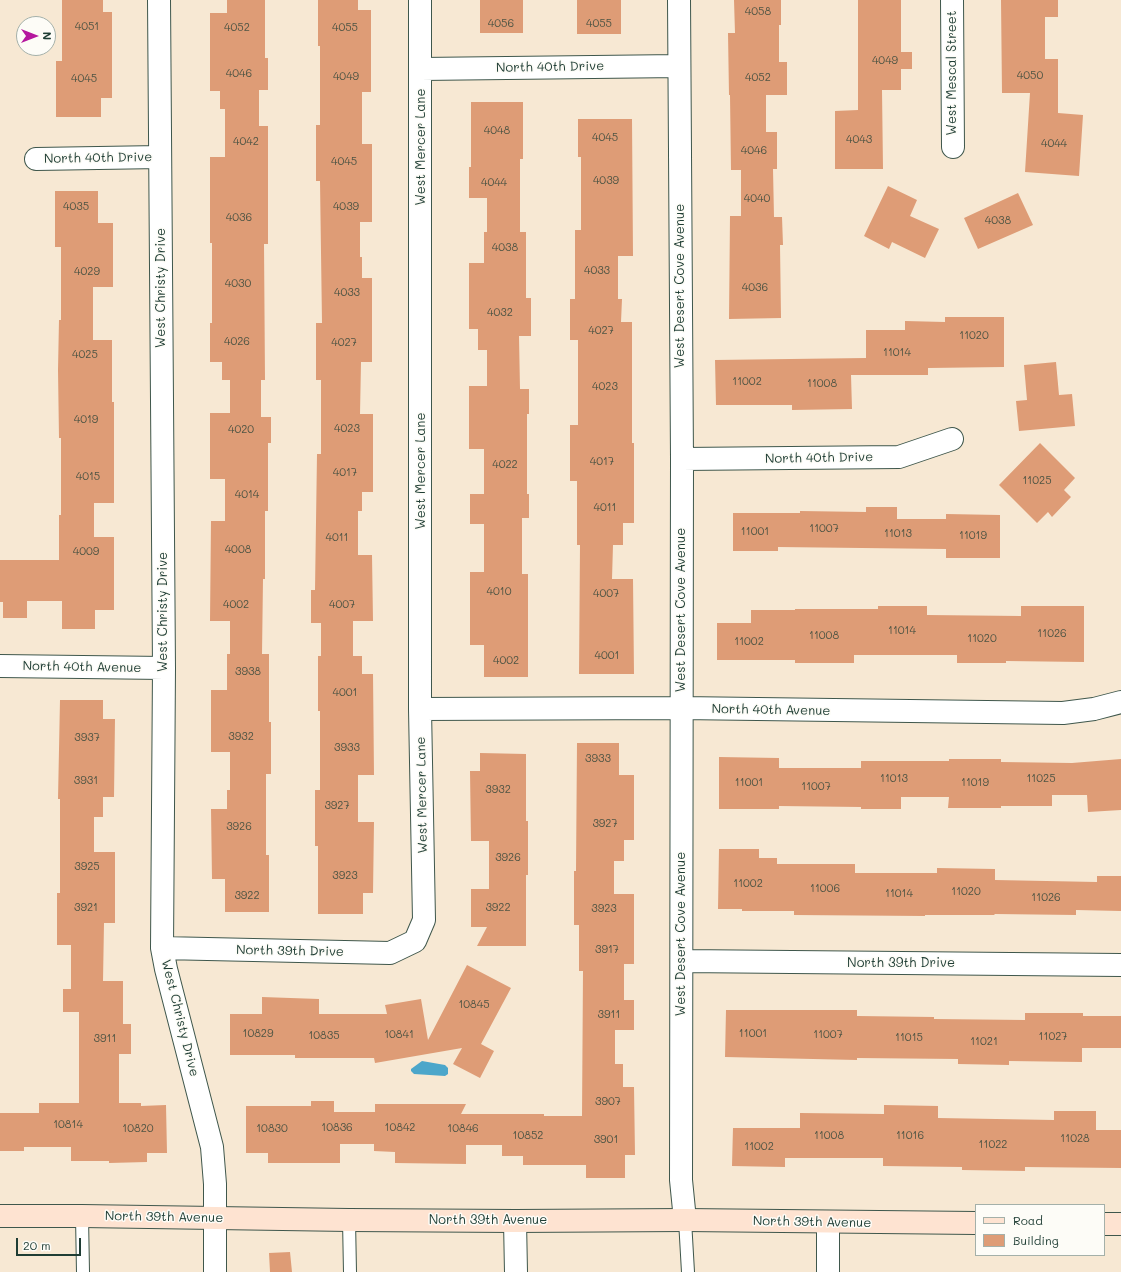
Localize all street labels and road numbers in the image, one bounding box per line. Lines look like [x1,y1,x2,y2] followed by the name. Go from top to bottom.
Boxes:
[944,11,960,135] street label: West Mescal Street
[496,58,604,76] street label: North 40th Drive
[413,88,429,206] street label: West Mercer Lane
[44,149,152,167] street label: North 40th Drive
[672,204,688,368] street label: West Desert Cove Avenue
[153,228,169,348] street label: West Christy Drive
[413,412,429,530] street label: West Mercer Lane
[765,449,873,467] street label: North 40th Drive
[673,528,689,692] street label: West Desert Cove Avenue
[155,552,171,672] street label: West Christy Drive
[22,658,142,676] street label: North 40th Avenue
[711,701,831,719] street label: North 40th Avenue
[413,736,431,854] street label: West Mercer Lane
[673,852,689,1016] street label: West Desert Cove Avenue
[236,942,344,960] street label: North 39th Drive
[847,955,955,971] street label: North 39th Drive
[158,958,202,1078] street label: West Christy Drive
[105,1208,223,1226] street label: North 39th Avenue
[429,1212,547,1228] street label: North 39th Avenue
[753,1213,871,1231] street label: North 39th Avenue

